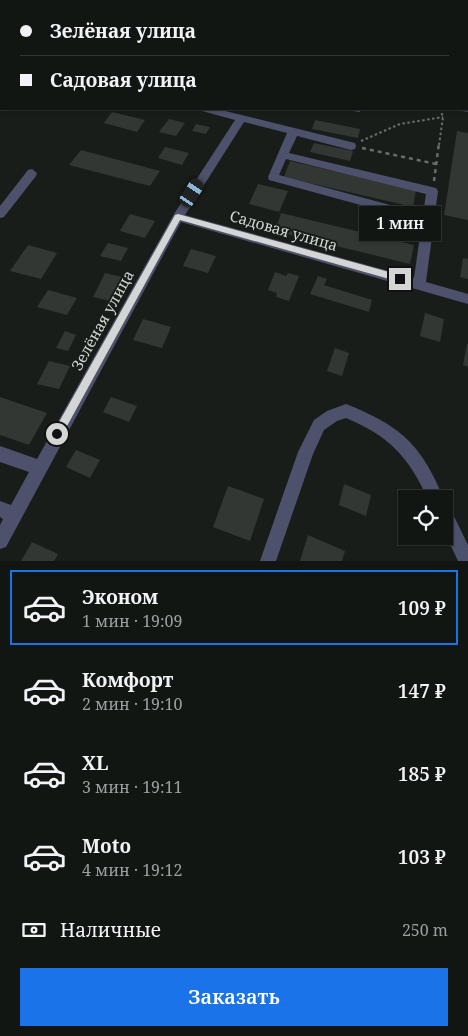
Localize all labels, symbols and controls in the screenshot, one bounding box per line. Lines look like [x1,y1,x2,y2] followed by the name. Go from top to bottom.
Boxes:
[50,18,196,44] text: Зелёная улица
[50,67,197,93] text: Садовая улица
[177,176,206,210] car
[228,205,340,255] street label: Садовая улица
[359,206,441,242] callout: 1 мин
[376,212,424,234] text: 1 мин
[66,266,138,374] street label: Зелёная улица
[389,268,411,290] route end
[46,423,68,445] route start
[398,490,453,545] map controls
[398,490,453,545] button: locate
[82,584,158,610] text: Эконом
[22,585,67,630] icon: car
[398,595,446,621] text: 109 ₽
[82,610,183,632] text: 1 мин · 19:09
[82,667,173,693] text: Комфорт
[22,668,67,713] icon: car
[398,678,446,704] text: 147 ₽
[82,693,183,715] text: 2 мин · 19:10
[82,750,108,776] text: XL
[22,751,67,796] icon: car
[398,761,446,787] text: 185 ₽
[82,776,183,798] text: 3 мин · 19:11
[82,833,131,859] text: Moto
[22,834,67,879] icon: car
[398,844,446,870] text: 103 ₽
[82,859,183,881] text: 4 мин · 19:12
[20,916,48,944] icon: cash
[60,917,161,943] text: Наличные
[402,919,448,941] text: 250 m
[20,968,448,1026] button: Заказать

